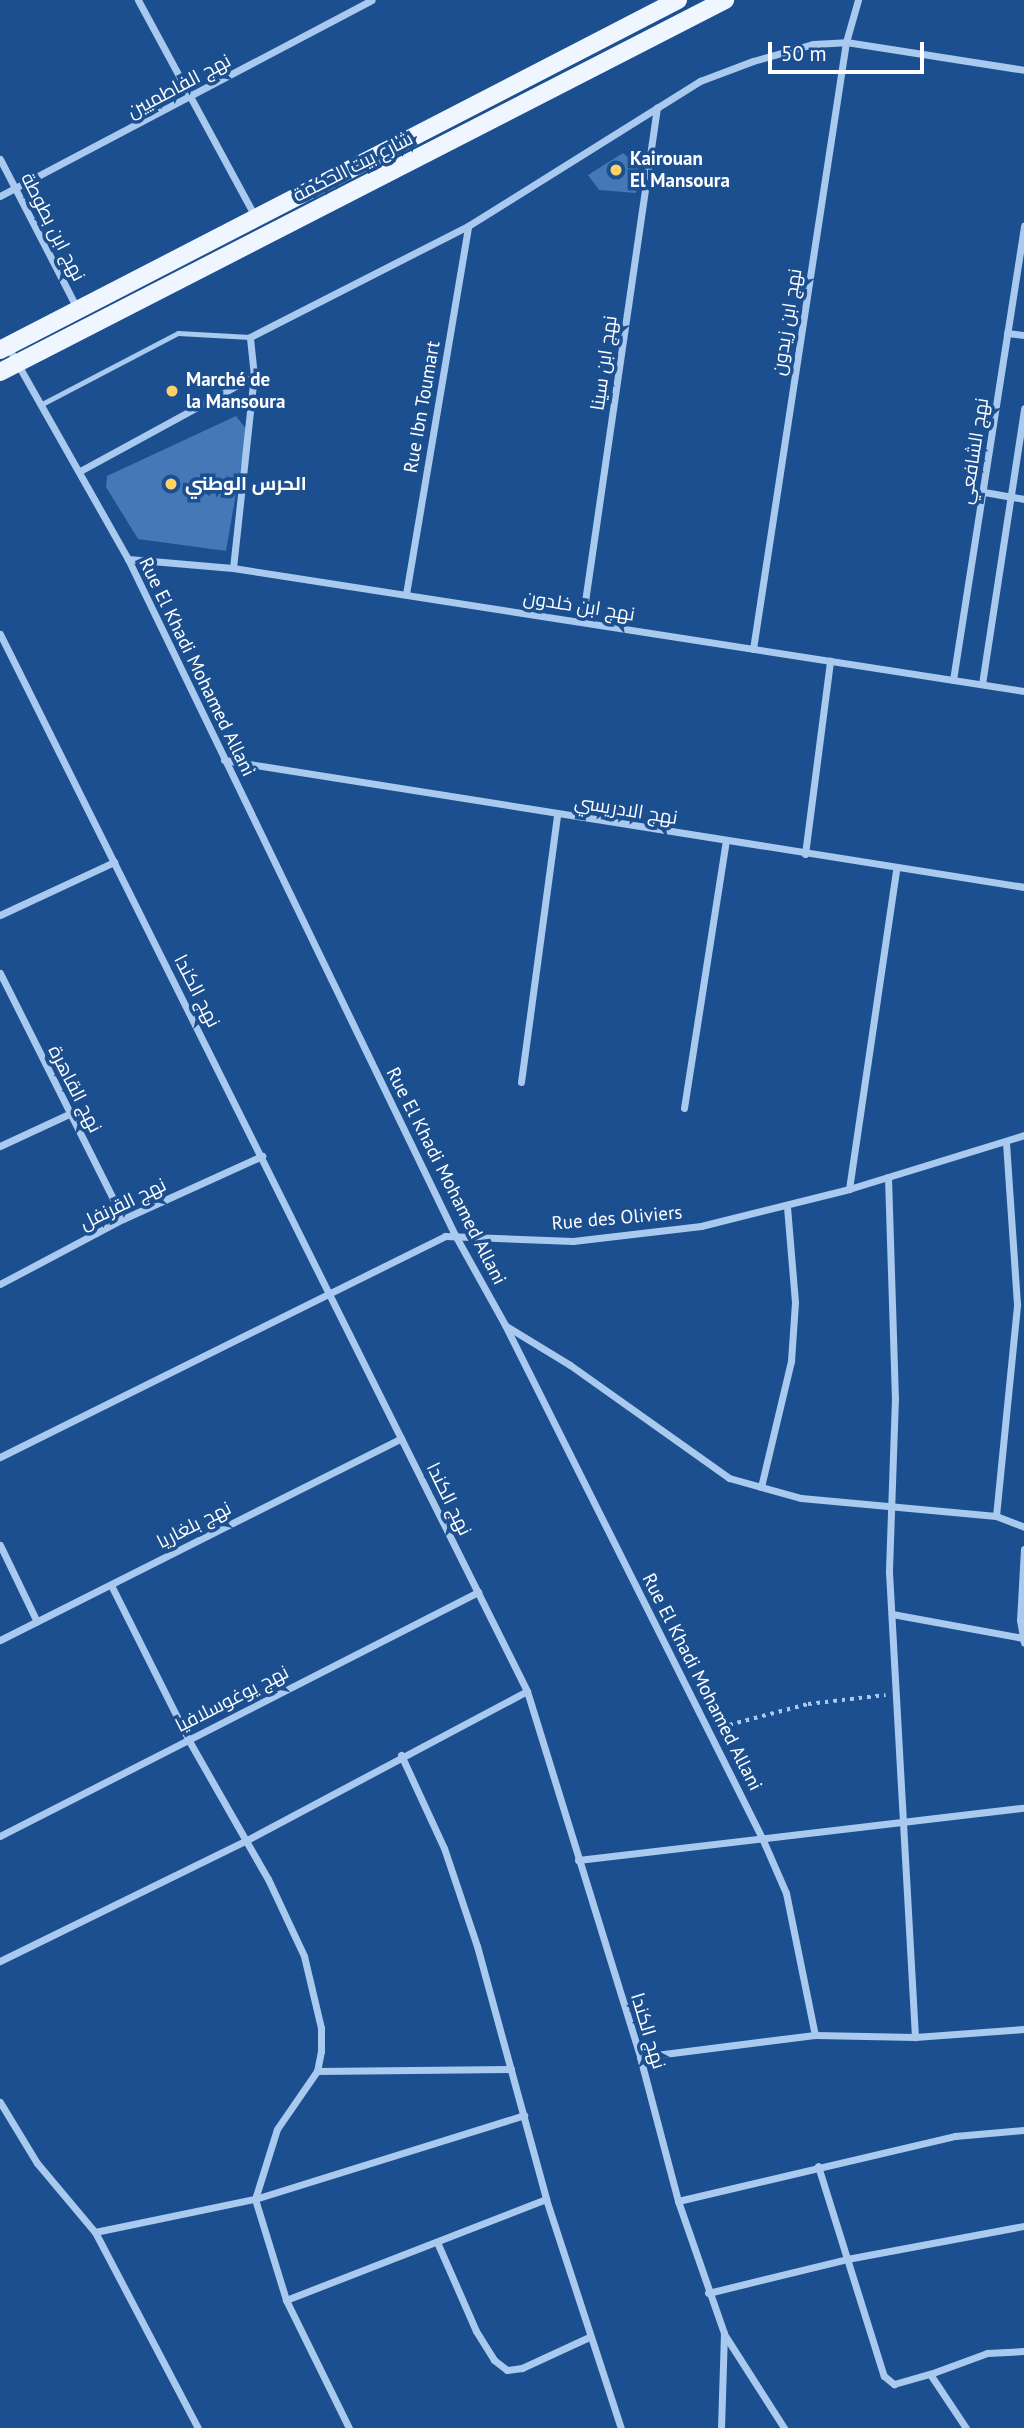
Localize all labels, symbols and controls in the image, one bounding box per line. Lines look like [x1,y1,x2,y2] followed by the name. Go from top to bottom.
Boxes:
[772,28,928,72] scale bar
[781,40,827,67] text: 50 m
[123,49,235,123] street label: نهج الفاطميين
[289,127,417,207] street label: شارع بيت الحكمة
[630,148,730,192] place label: Kairouan El Mansoura
[608,162,624,178] marker: Kairouan El Mansoura
[16,169,90,285] street label: نهج ابن بطوطة
[767,267,807,377] street label: نهج ابن زيدون
[586,314,622,412] street label: نهج ابن سينا
[399,339,445,475] street label: Rue Ibn Toumart
[186,369,285,413] place label: Marché de la Mansoura
[164,383,180,399] marker: Marché de la Mansoura
[954,396,994,506] street label: نهج الشافعي
[185,473,307,495] place label: الحرس الوطني
[163,476,179,492] marker: الحرس الوطني
[134,554,260,780] street label: Rue El Khadi Mohamed Allani
[522,586,636,626] street label: نهج ابن خلدون
[573,791,679,829] street label: نهج الادريسي
[169,951,225,1031] street label: نهج الكندا
[43,1042,107,1136] street label: نهج القاهرة
[381,1063,511,1289] street label: Rue El Khadi Mohamed Allani
[76,1173,170,1235] street label: نهج القرنفل
[551,1201,683,1235] street label: Rue des Oliviers
[422,1459,476,1539] street label: نهج الكندا
[153,1497,235,1553] street label: نهج بلغاريا
[637,1569,767,1795] street label: Rue El Khadi Mohamed Allani
[172,1661,292,1737] street label: نهج يوغوسلافيا
[626,1990,670,2072] street label: نهج الكندا

